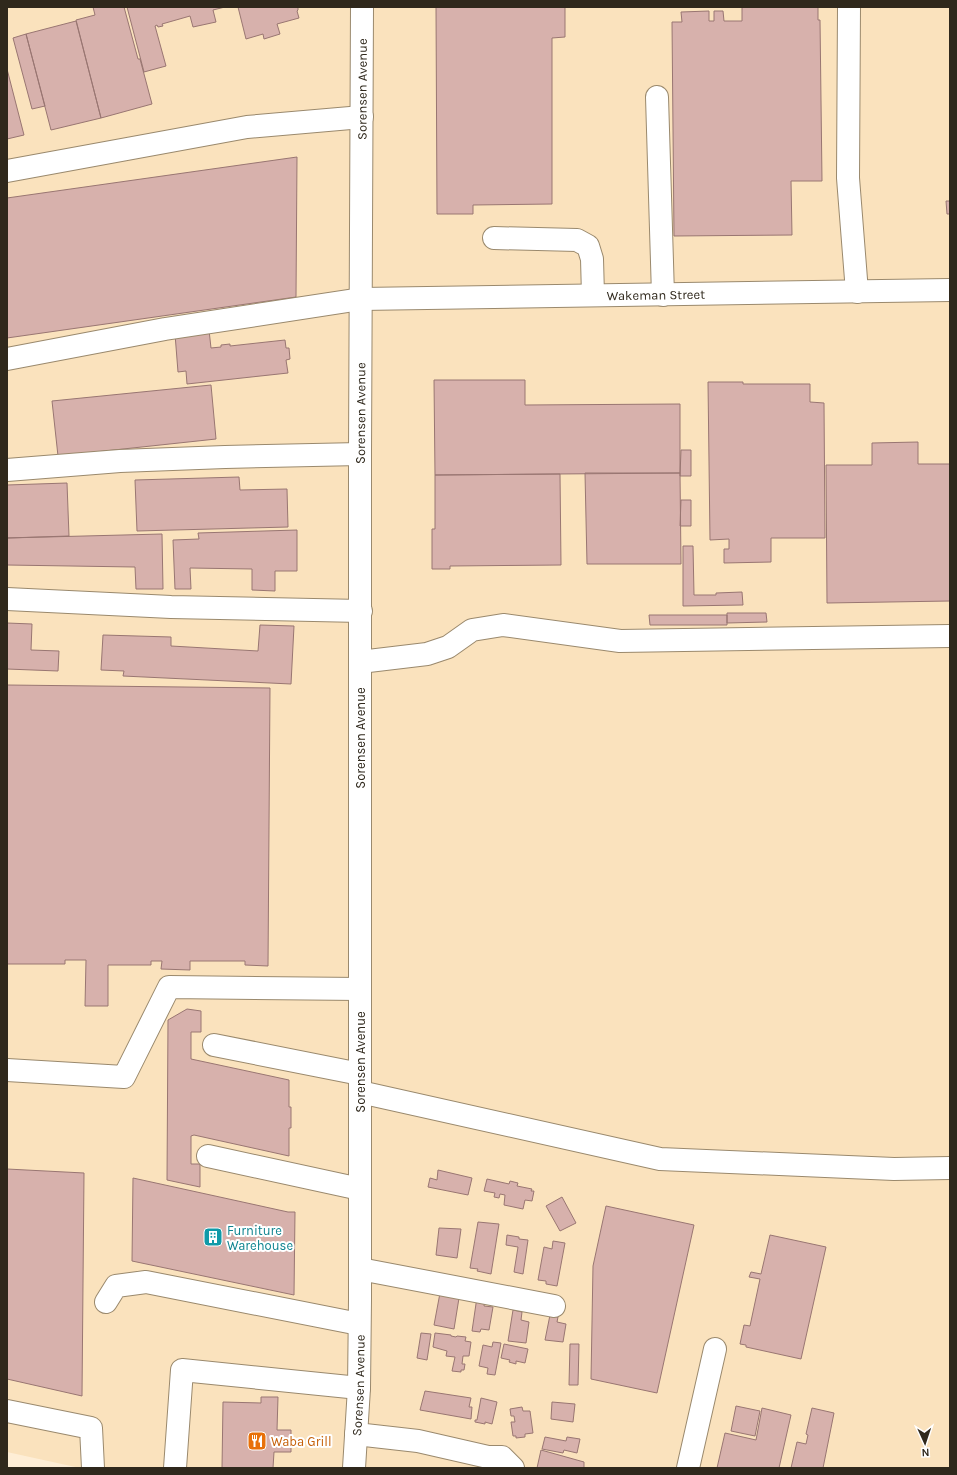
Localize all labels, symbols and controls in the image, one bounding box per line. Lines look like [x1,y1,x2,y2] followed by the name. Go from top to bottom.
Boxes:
[354,38,369,140] street label: Sorensen Avenue
[607,286,705,303] street label: Wakeman Street
[352,362,368,464] street label: Sorensen Avenue
[353,687,368,789] street label: Sorensen Avenue
[353,1011,368,1113] street label: Sorensen Avenue
[227,1223,293,1253] place label: Furniture Warehouse
[202,1226,224,1248] building icon: Furniture Warehouse
[349,1334,367,1436] street label: Sorensen Avenue
[905,1423,945,1463] north arrow
[246,1430,268,1452] restaurant icon: Waba Grill
[271,1434,332,1449] place label: Waba Grill
[921,1446,930,1459] text: N

